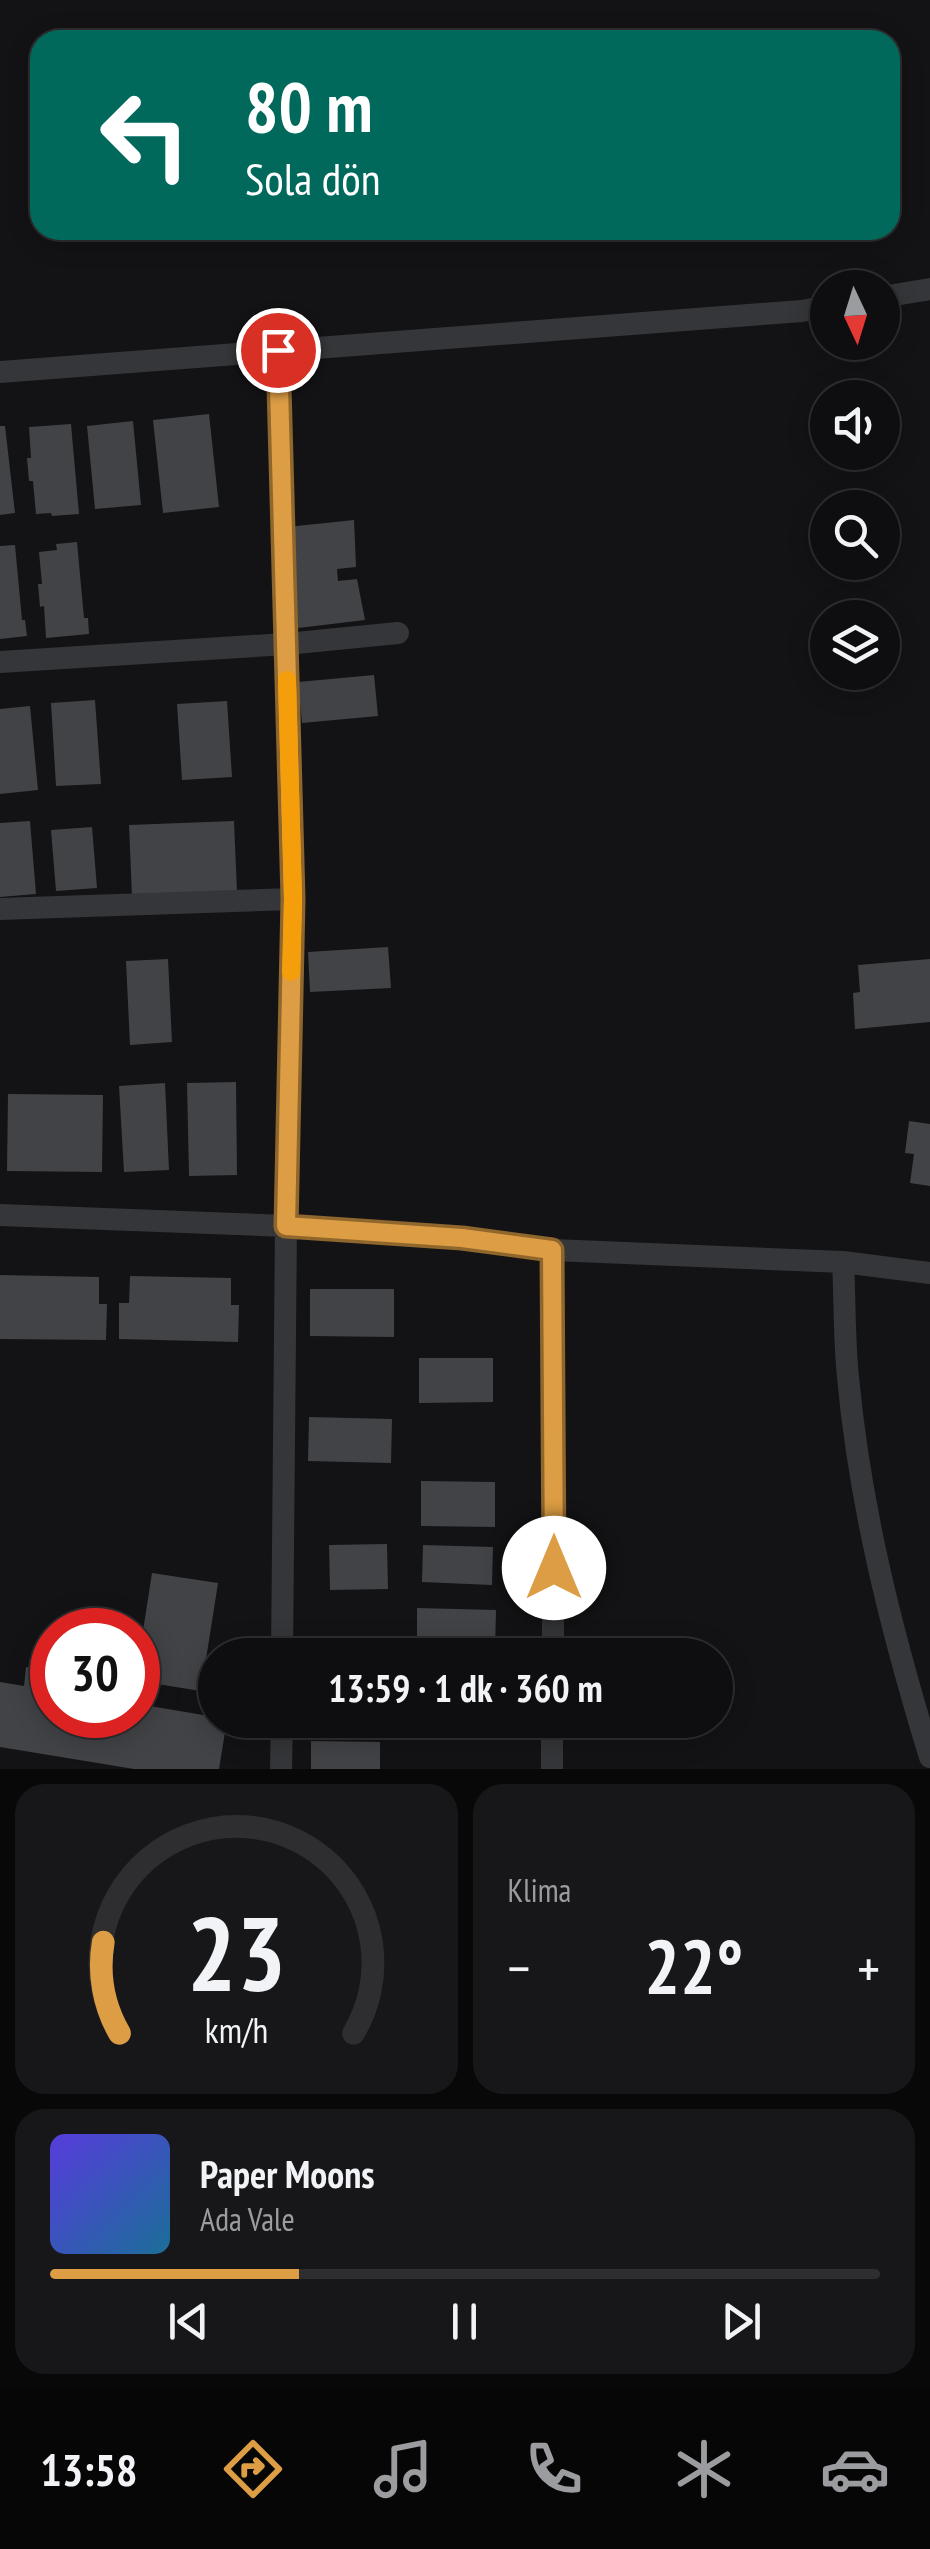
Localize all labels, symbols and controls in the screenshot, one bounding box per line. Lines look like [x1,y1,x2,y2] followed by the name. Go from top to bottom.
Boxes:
[245,61,373,151] text: 80 m
[80,70,210,200] icon: left
[245,149,380,207] text: Sola dön
[810,270,900,360] north arrow
[810,270,900,690] map controls
[236,308,321,393] pin
[251,323,306,378] icon: arrive
[810,380,900,470] button: sound
[810,490,900,580] button: search
[810,600,900,690] button: layers
[502,1516,606,1620] position arrow
[30,1608,160,1738] speed limit sign: 30
[328,1663,603,1712] text: 13:59 · 1 dk · 360 m
[508,1869,571,1911] text: Klima
[187,1885,286,2020] text: 23
[644,1918,743,2015] text: 22°
[508,1932,530,2003] text: −
[857,1932,880,2003] text: +
[205,2007,268,2053] text: km/h
[200,2149,375,2198] text: Paper Moons
[200,2198,295,2240] text: Ada Vale
[161,2294,216,2349] icon: previous
[437,2294,492,2349] icon: pause
[714,2294,769,2349] icon: next
[218,2434,288,2504] icon: directions
[368,2434,438,2504] icon: music
[519,2434,589,2504] icon: phone
[669,2434,739,2504] icon: climate
[820,2434,890,2504] icon: car
[40,2440,138,2498] text: 13:58

